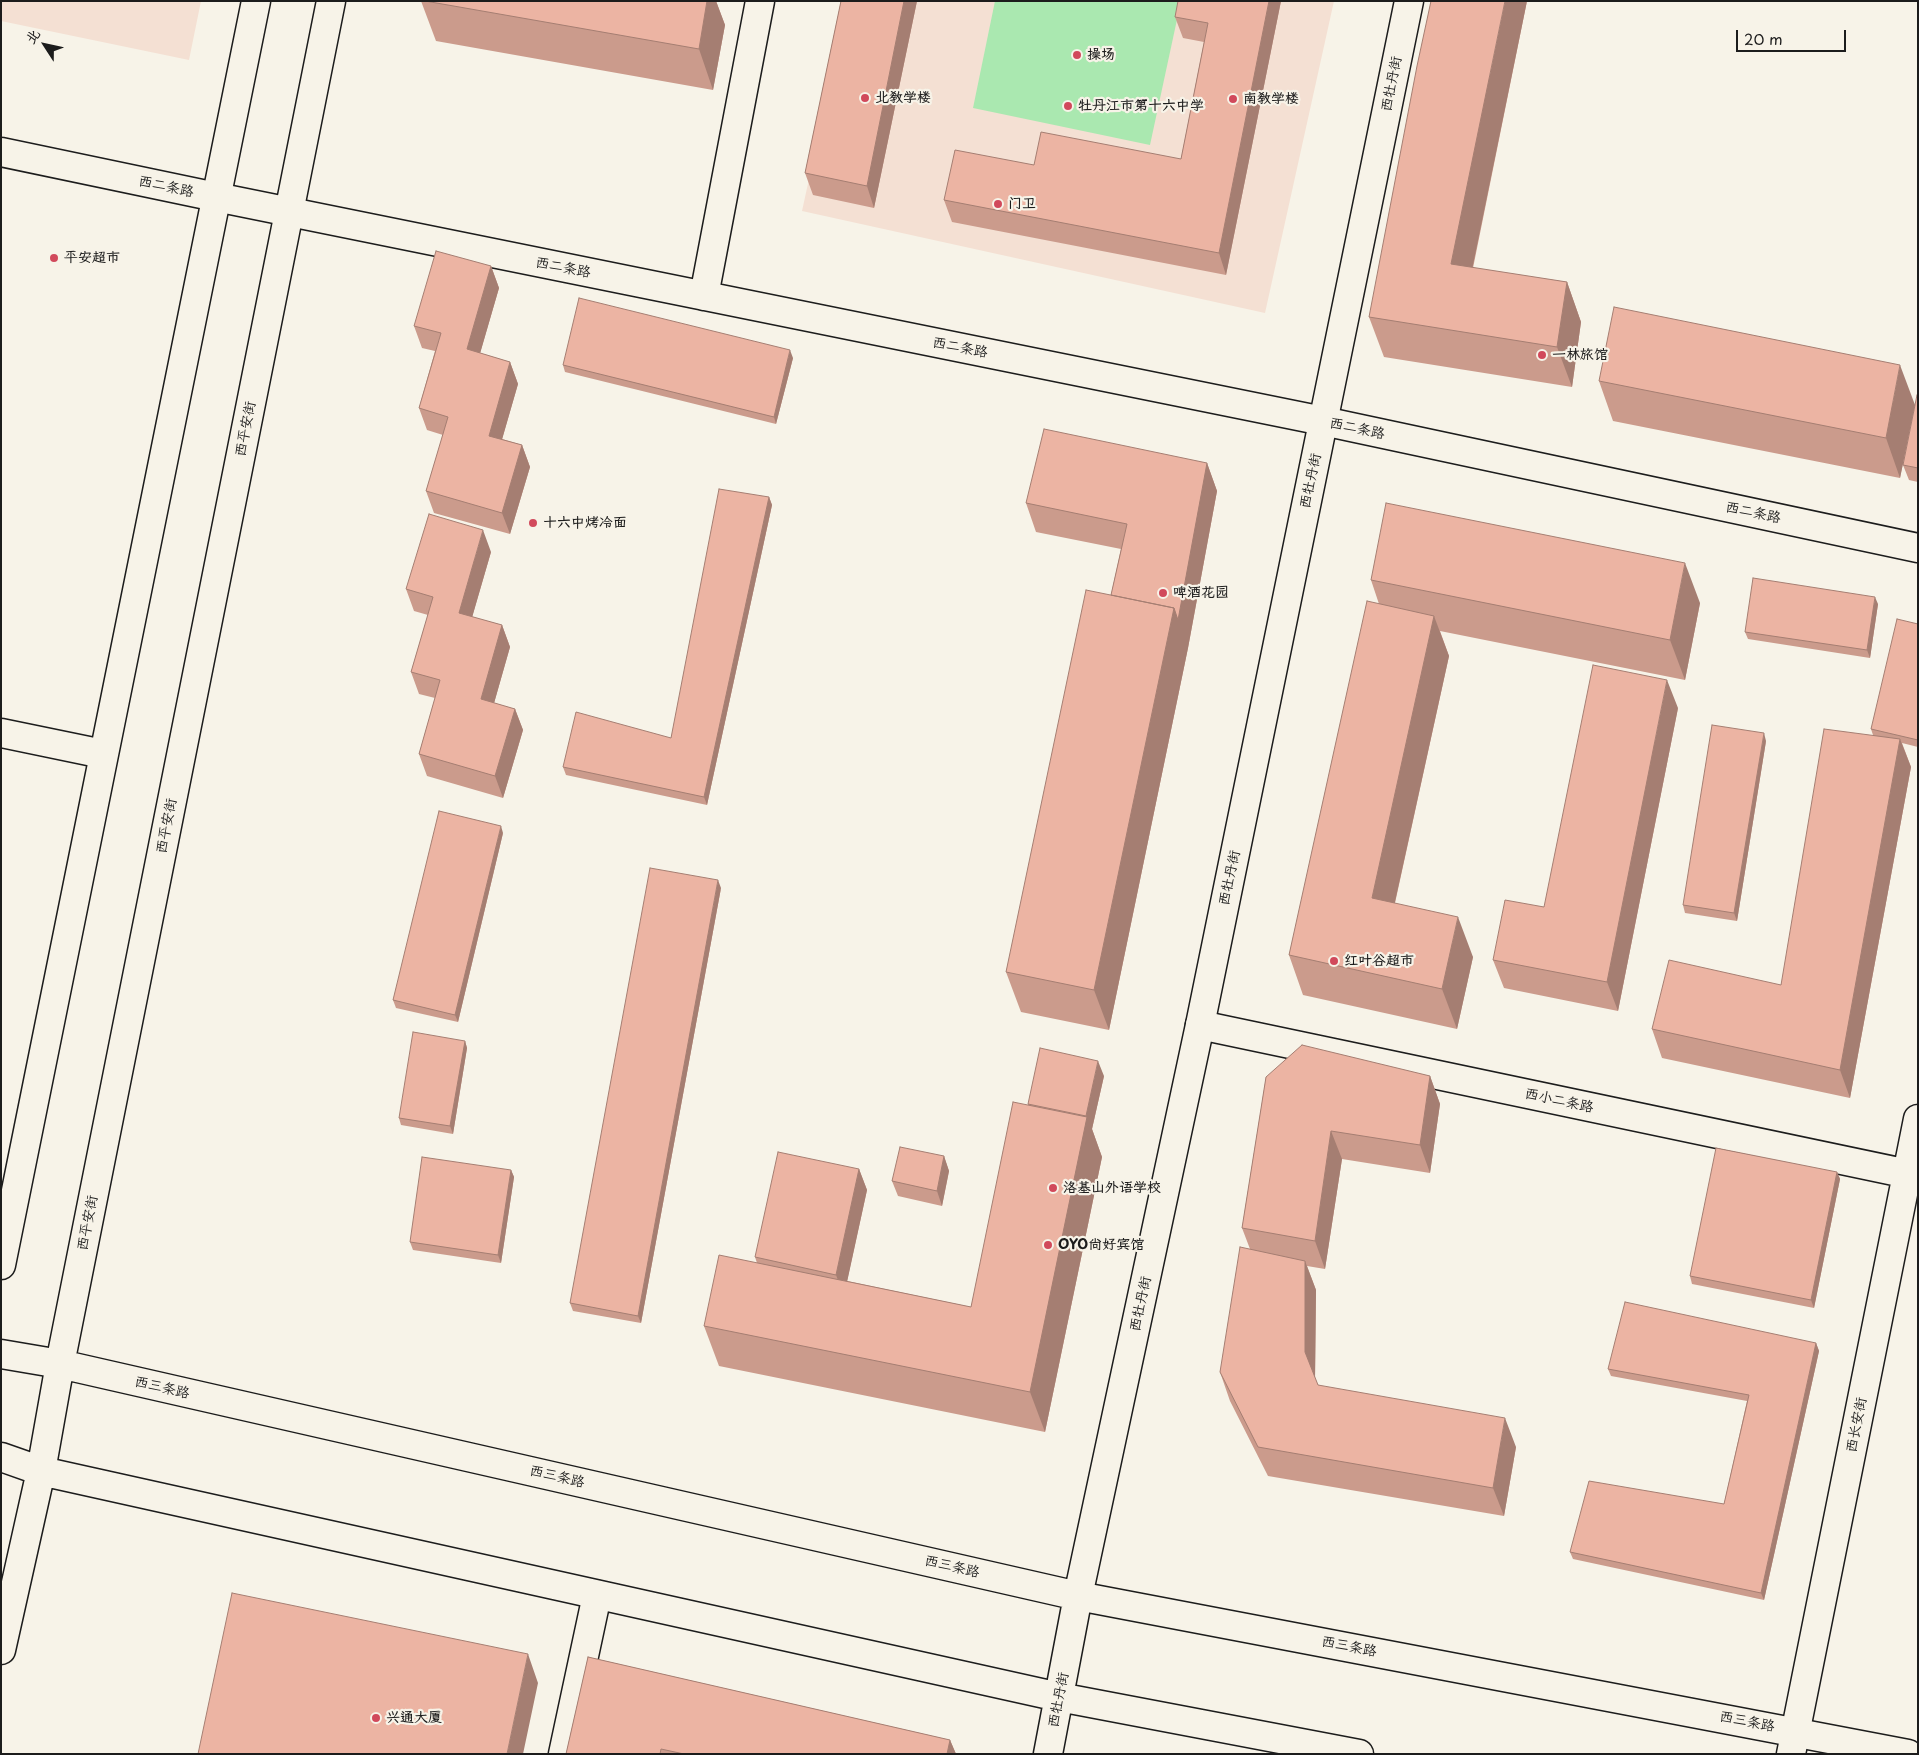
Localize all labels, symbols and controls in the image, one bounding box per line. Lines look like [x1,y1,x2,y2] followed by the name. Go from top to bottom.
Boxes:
[20,20,70,70] north arrow
[1739,20,1849,52] scale bar
[20,24,45,48] text: 北
[1744,27,1783,50] text: 20 m
[1087,47,1115,63] place label: 操场
[1071,49,1083,61] marker: 操场
[1378,55,1406,113] street label: 西牡丹街
[875,90,931,106] place label: 北教学楼
[1243,91,1299,107] place label: 南教学楼
[859,92,871,104] marker: 北教学楼
[1227,93,1239,105] marker: 南教学楼
[1078,98,1204,114] place label: 牡丹江市第十六中学
[1062,100,1074,112] marker: 牡丹江市第十六中学
[137,173,195,201] street label: 西二条路
[1008,196,1036,212] place label: 门卫
[992,198,1004,210] marker: 门卫
[64,250,120,266] place label: 平安超市
[48,252,60,264] marker: 平安超市
[534,254,592,282] street label: 西二条路
[931,334,989,362] street label: 西二条路
[1552,347,1608,363] place label: 一林旅馆
[1536,349,1548,361] marker: 一林旅馆
[232,400,260,458] street label: 西平安街
[1328,415,1386,443] street label: 西二条路
[1297,452,1325,510] street label: 西牡丹街
[1724,499,1782,527] street label: 西二条路
[543,515,627,531] place label: 十六中烤冷面
[527,517,539,529] marker: 十六中烤冷面
[1173,585,1229,601] place label: 啤酒花园
[1157,587,1169,599] marker: 啤酒花园
[153,797,181,855] street label: 西平安街
[1216,849,1244,907] street label: 西牡丹街
[1344,953,1414,969] place label: 红叶谷超市
[1328,955,1340,967] marker: 红叶谷超市
[1523,1086,1595,1116] street label: 西小二条路
[1063,1180,1161,1196] place label: 洛基山外语学校
[1047,1182,1059,1194] marker: 洛基山外语学校
[74,1194,102,1252] street label: 西平安街
[1058,1237,1144,1253] place label: OYO尚好宾馆
[1042,1239,1054,1251] marker: OYO尚好宾馆
[1127,1275,1155,1333] street label: 西牡丹街
[133,1374,191,1402] street label: 西三条路
[1843,1396,1871,1454] street label: 西长安街
[528,1463,586,1491] street label: 西三条路
[923,1553,981,1581] street label: 西三条路
[1320,1633,1378,1661] street label: 西三条路
[1045,1671,1073,1729] street label: 西牡丹街
[1718,1708,1776,1736] street label: 西三条路
[386,1710,442,1726] place label: 兴通大厦
[370,1712,382,1724] marker: 兴通大厦

